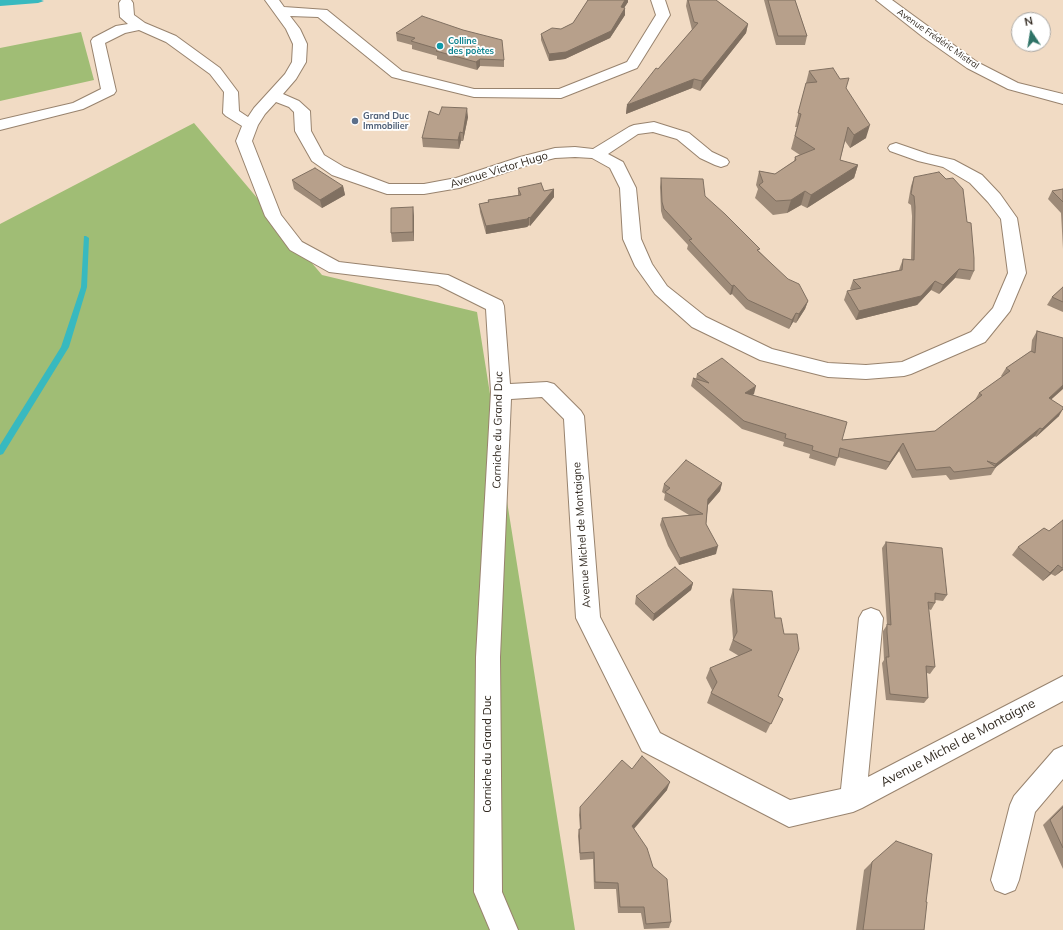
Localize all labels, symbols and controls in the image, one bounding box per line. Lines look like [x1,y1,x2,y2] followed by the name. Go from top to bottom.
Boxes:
[895,7,981,71] street label: Avenue Frédéric Mistral
[1011,12,1051,52] north arrow
[1023,14,1034,29] text: N
[448,36,494,57] place label: Colline des poètes
[435,41,445,51] marker: Colline des poètes
[363,111,409,132] place label: Grand Duc Immobilier
[350,116,360,126] marker: Grand Duc Immobilier
[449,149,549,191] street label: Avenue Victor Hugo
[490,371,506,489] street label: Corniche du Grand Duc
[570,462,594,608] street label: Avenue Michel de Montaigne
[481,695,495,813] street label: Corniche du Grand Duc
[878,696,1038,790] street label: Avenue Michel de Montaigne

